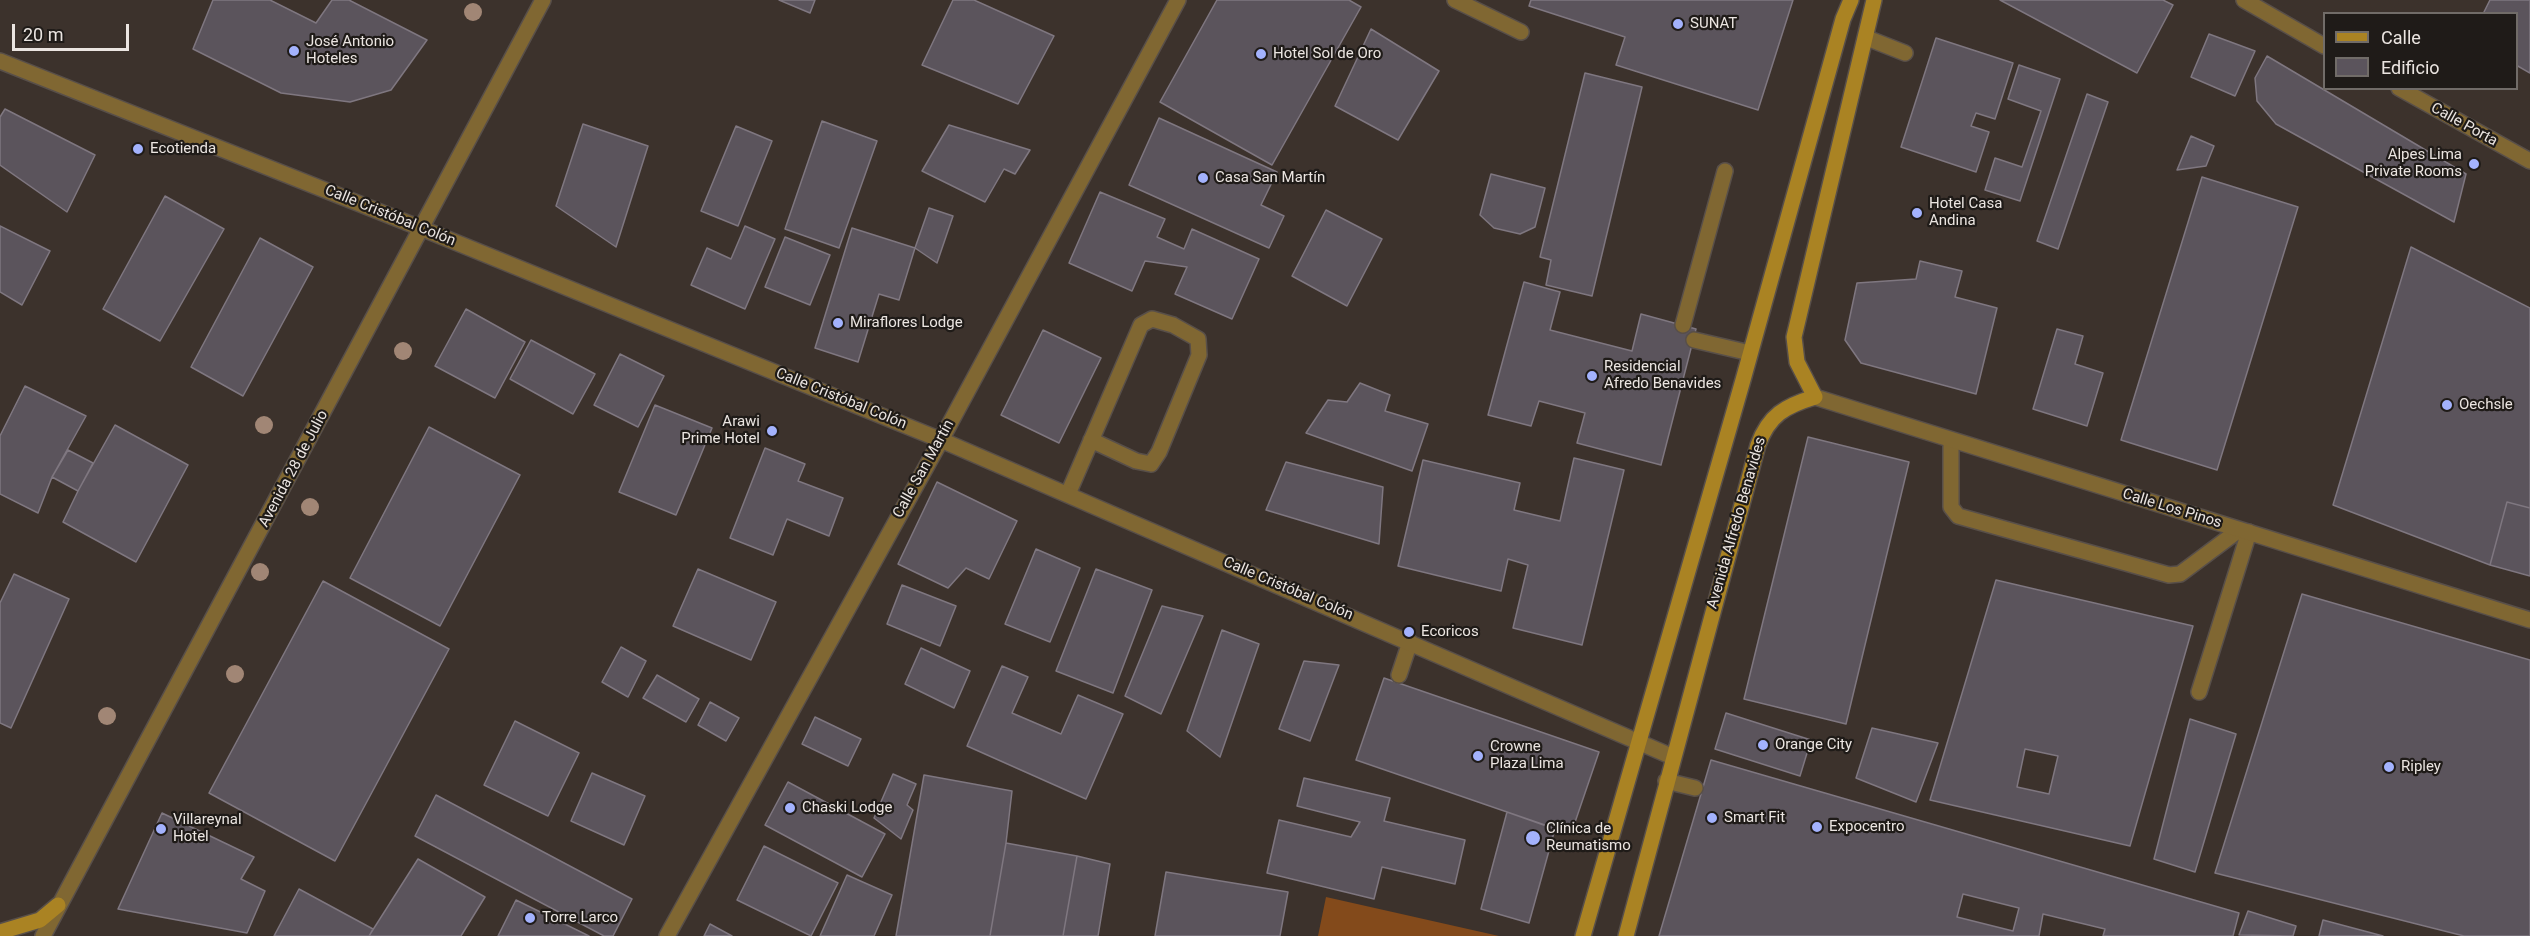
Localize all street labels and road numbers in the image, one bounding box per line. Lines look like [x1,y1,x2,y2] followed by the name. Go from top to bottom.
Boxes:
[2428,99,2500,151] street label: Calle Porta
[322,182,458,250] street label: Calle Cristóbal Colón
[773,365,909,433] street label: Calle Cristóbal Colón
[256,407,332,531] street label: Avenida 28 de Julio
[890,417,958,521] street label: Calle San Martín
[1704,435,1770,611] street label: Avenida Alfredo Benavides
[2120,485,2224,533] street label: Calle Los Pinos
[1220,554,1356,624] street label: Calle Cristóbal Colón

